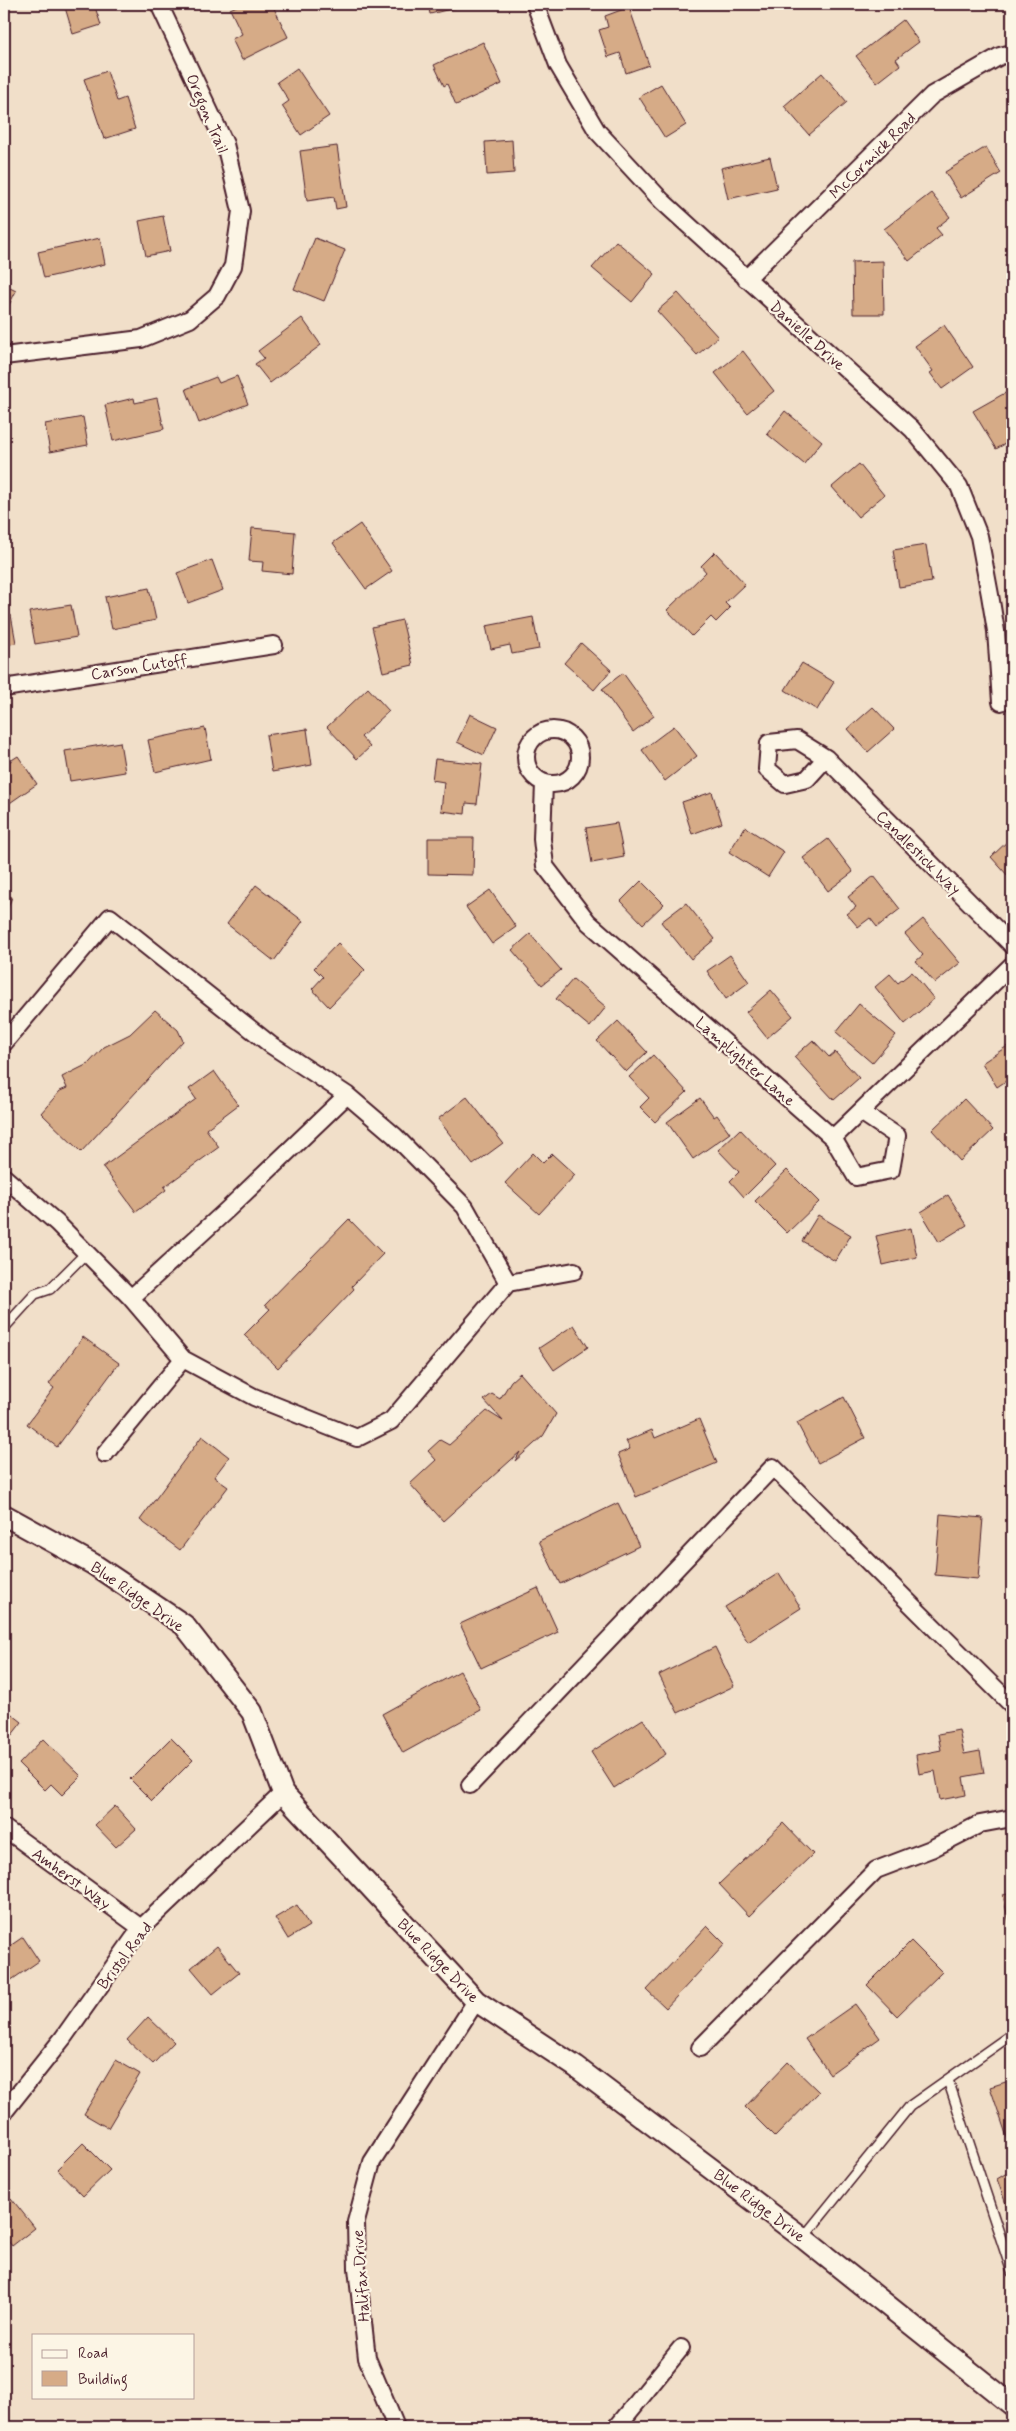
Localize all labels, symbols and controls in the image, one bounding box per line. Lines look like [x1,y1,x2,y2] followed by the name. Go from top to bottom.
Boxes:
[180,71,233,157] street label: Oregon Trail
[825,108,921,204] street label: McCormick Road
[765,296,850,376] street label: Danielle Drive
[89,649,189,685] street label: Carson Cutoff
[871,806,965,900] street label: Candlestick Way
[690,1013,800,1112] street label: Lamplighter Lane
[86,1557,189,1638] street label: Blue Ridge Drive
[28,1844,115,1915] street label: Amherst Way
[391,1914,484,2009] street label: Blue Ridge Drive
[93,1918,158,1994] street label: Bristol Road
[708,2165,810,2249] street label: Blue Ridge Drive
[348,2229,375,2323] street label: Halifax Drive
[32,2334,195,2398] legend
[78,2344,108,2364] text: Road
[78,2370,128,2391] text: Building

